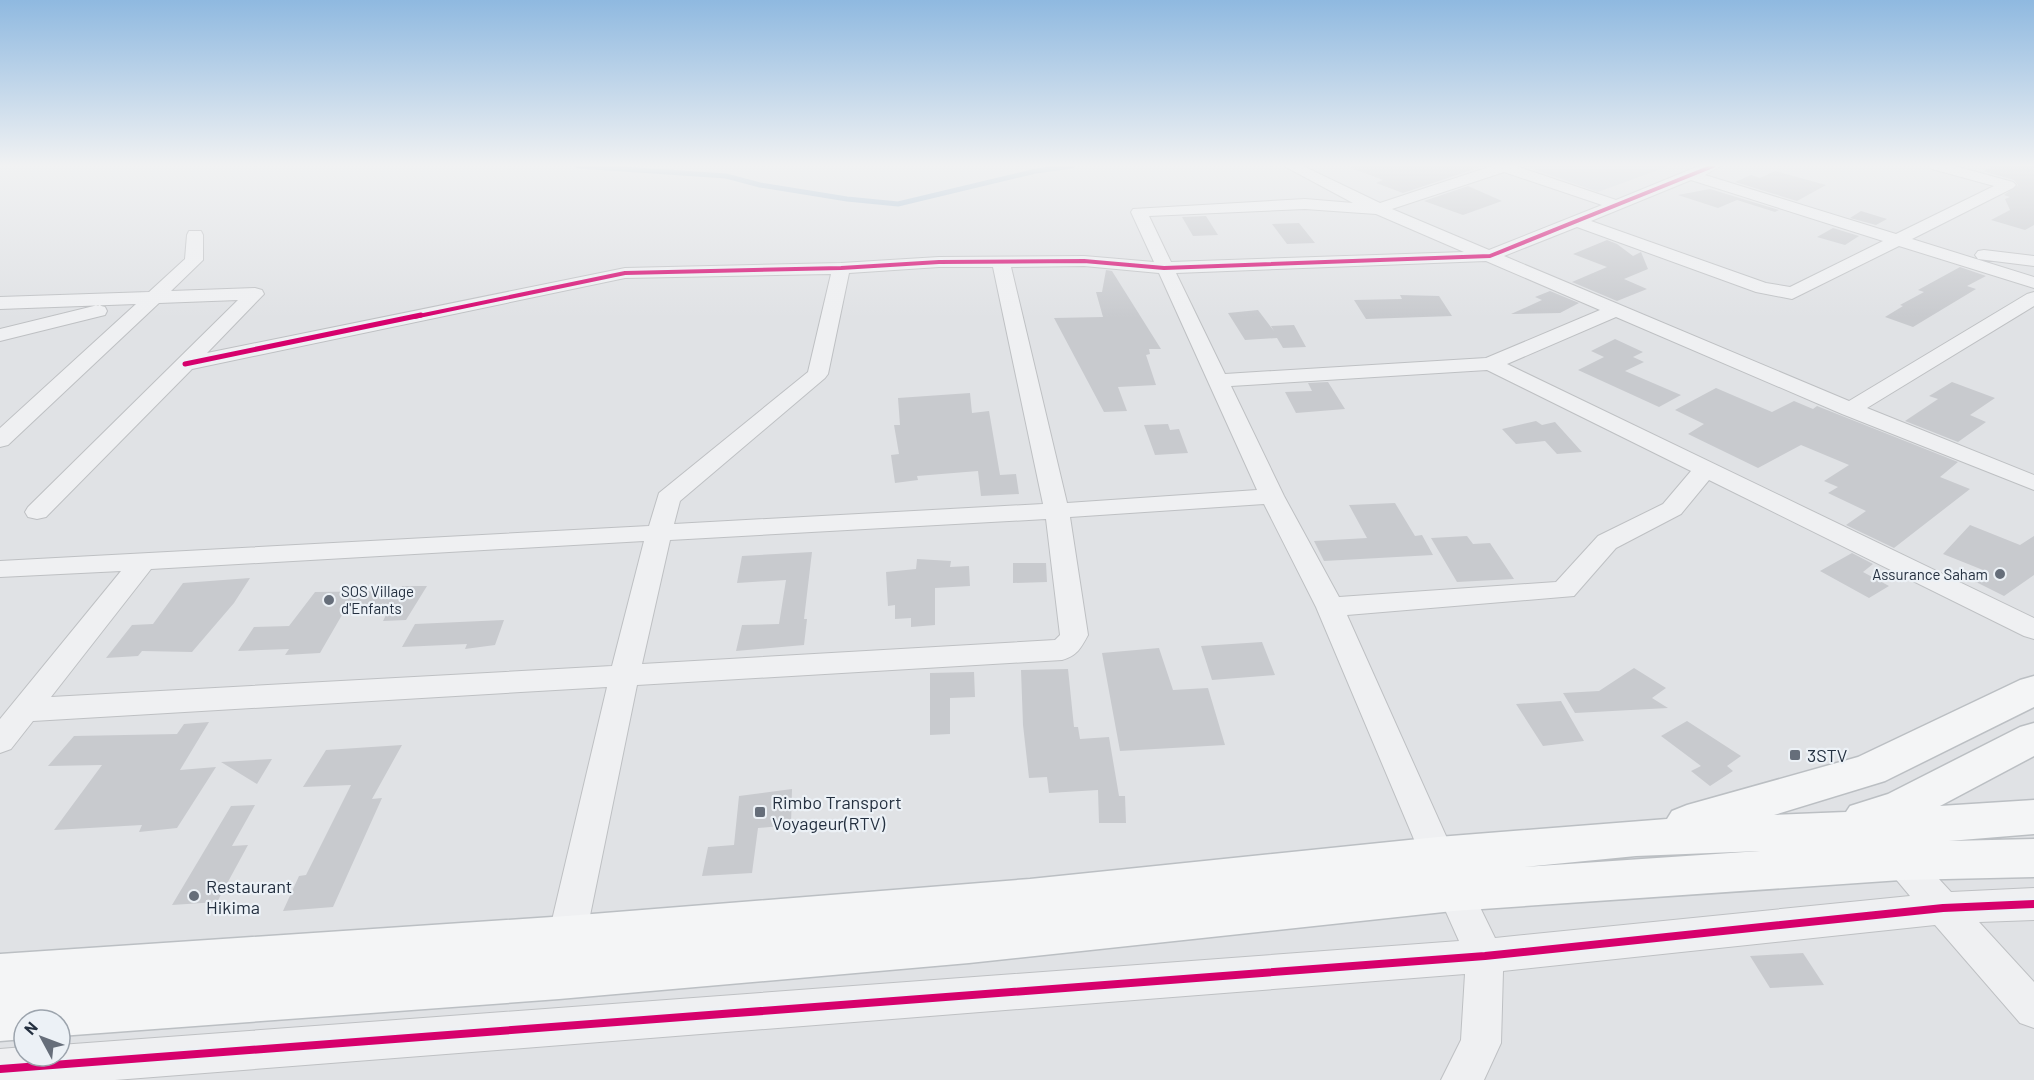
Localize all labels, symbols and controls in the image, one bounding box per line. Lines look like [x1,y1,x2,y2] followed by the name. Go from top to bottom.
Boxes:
[1872,565,1988,583] place label: Assurance Saham
[1993,567,2007,581] marker: Assurance Saham
[341,582,414,617] place label: SOS Village d'Enfants
[322,593,336,607] marker: SOS Village d'Enfants
[1807,744,1848,766] place label: 3STV
[1788,748,1802,762] marker: 3STV
[772,791,902,834] place label: Rimbo Transport Voyageur(RTV)
[753,805,767,819] marker: Rimbo Transport Voyageur(RTV)
[206,875,292,918] place label: Restaurant Hikima
[187,889,201,903] marker: Restaurant Hikima
[12,1008,72,1068] north arrow
[20,1018,41,1038] text: N

